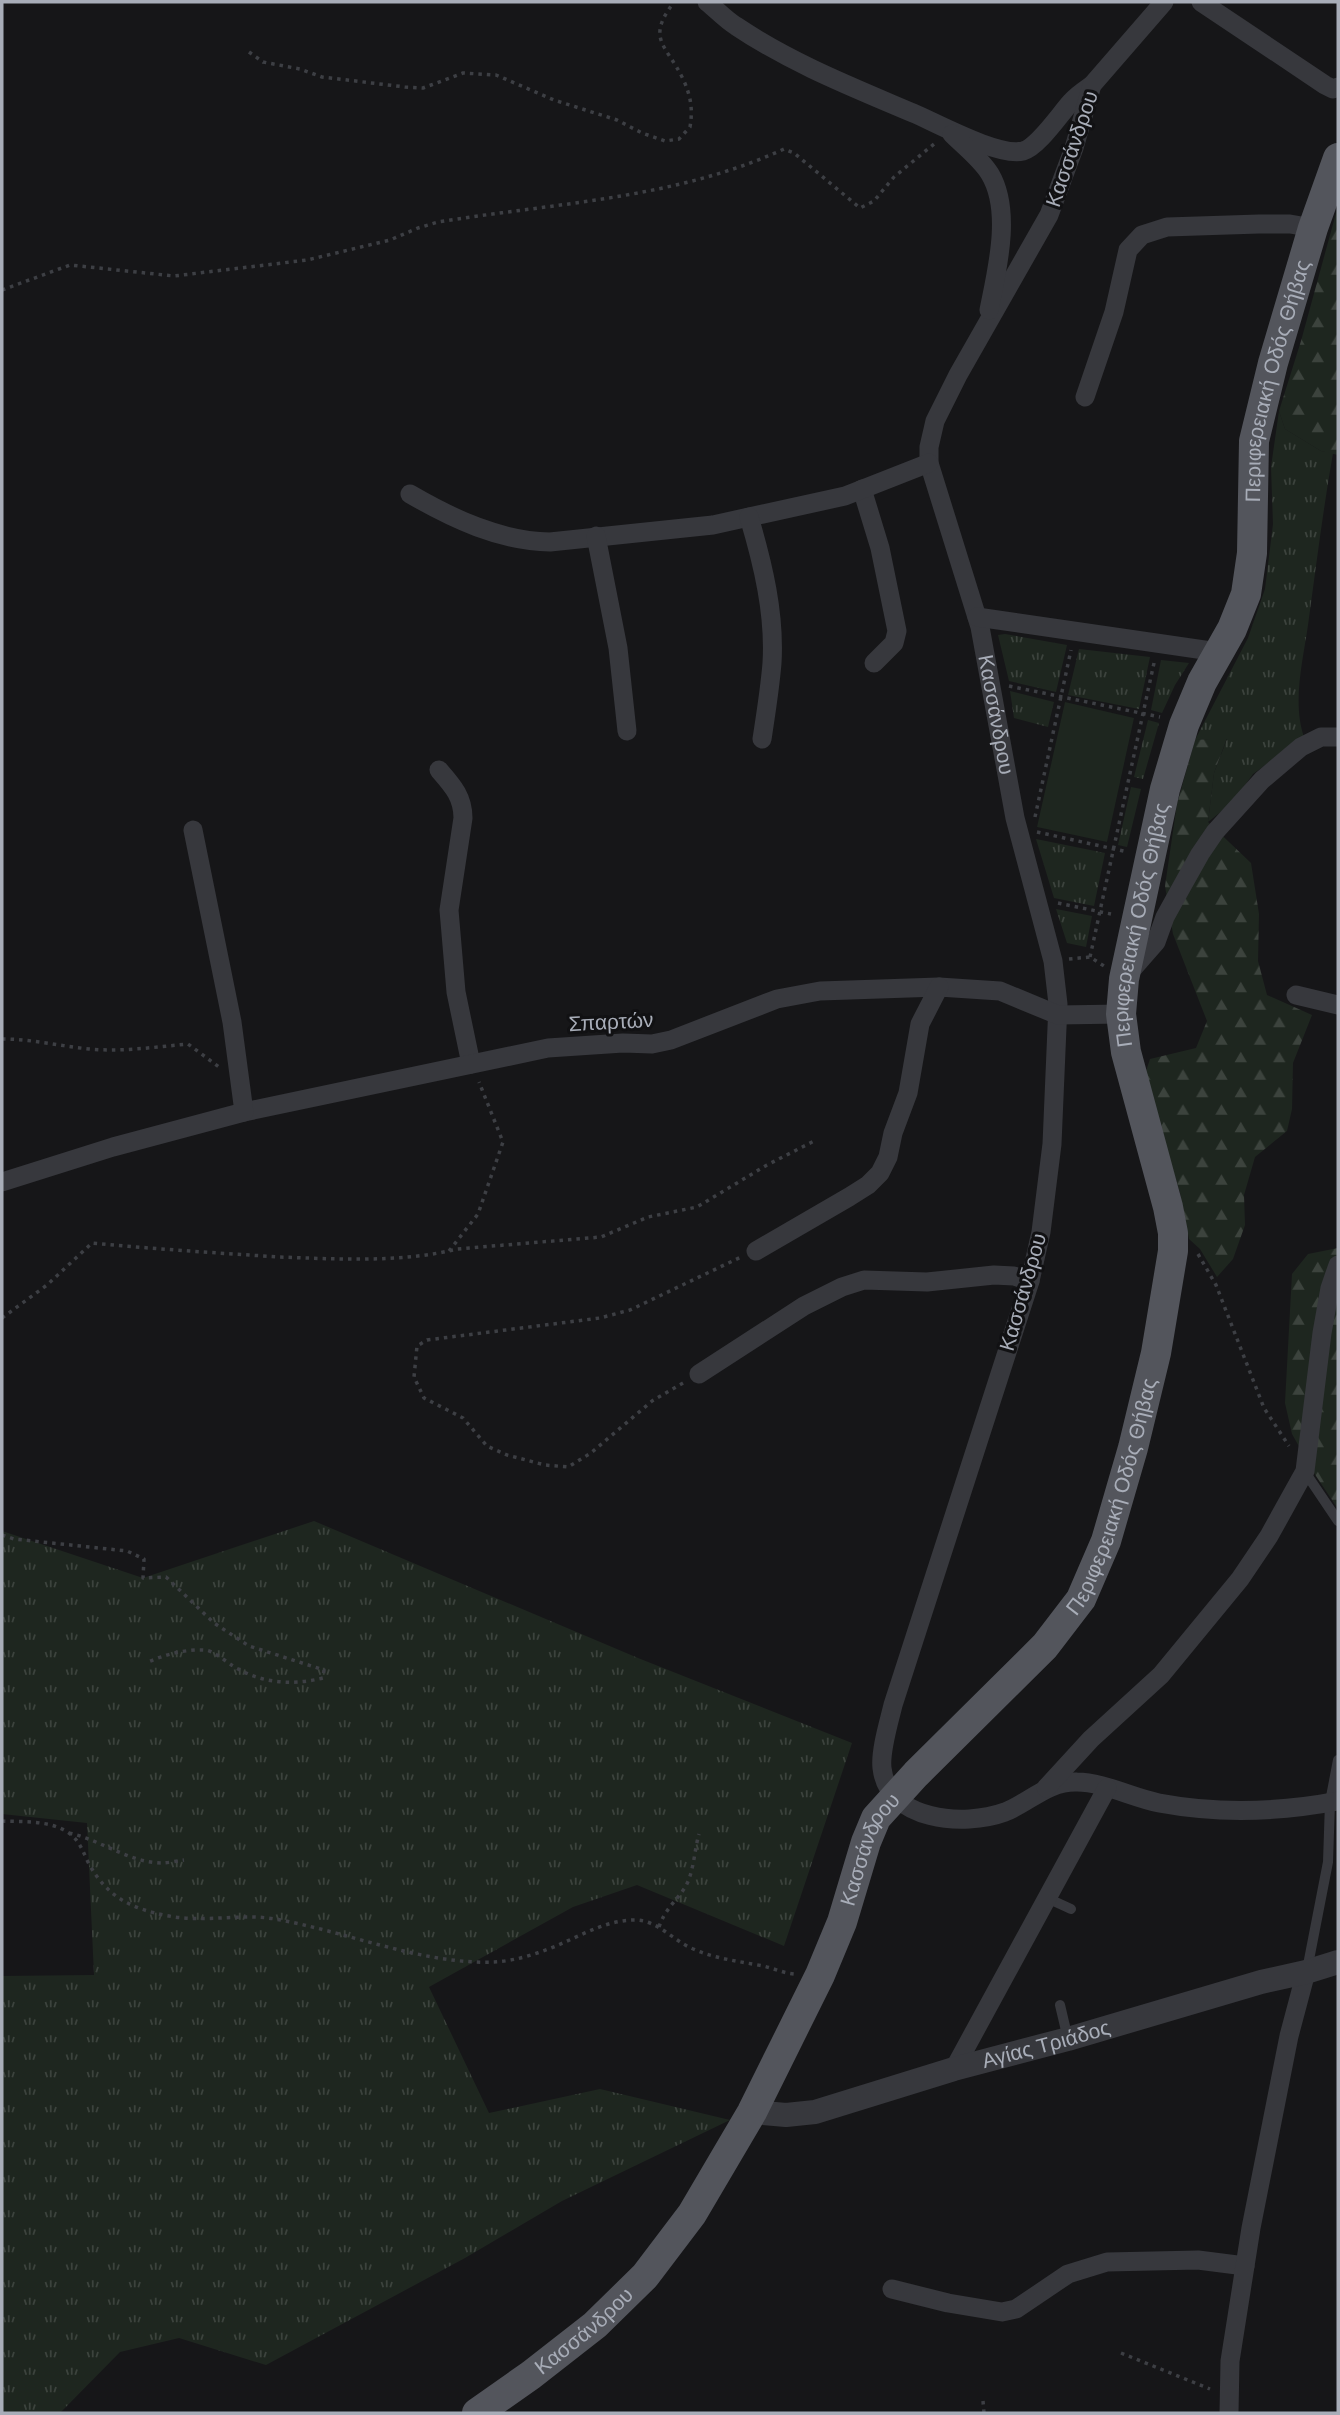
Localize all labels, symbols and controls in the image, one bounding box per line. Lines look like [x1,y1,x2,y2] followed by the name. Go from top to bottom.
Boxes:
[1041,88,1102,210] street label: Κασσάνδρου
[1241,257,1314,503] street label: Περιφερειακή Οδός Θήβας
[974,653,1019,776] street label: Κασσάνδρου
[1109,801,1173,1049] street label: Περιφερειακή Οδός Θήβας
[568,1008,654,1035] street label: Σπαρτών
[995,1230,1050,1353] street label: Κασσάνδρου
[1061,1376,1161,1619] street label: Περιφερειακή Οδός Θήβας
[836,1788,904,1908] street label: Κασσάνδρου
[979,2015,1113,2072] street label: Αγίας Τριάδος
[530,2283,637,2379] street label: Κασσάνδρου

